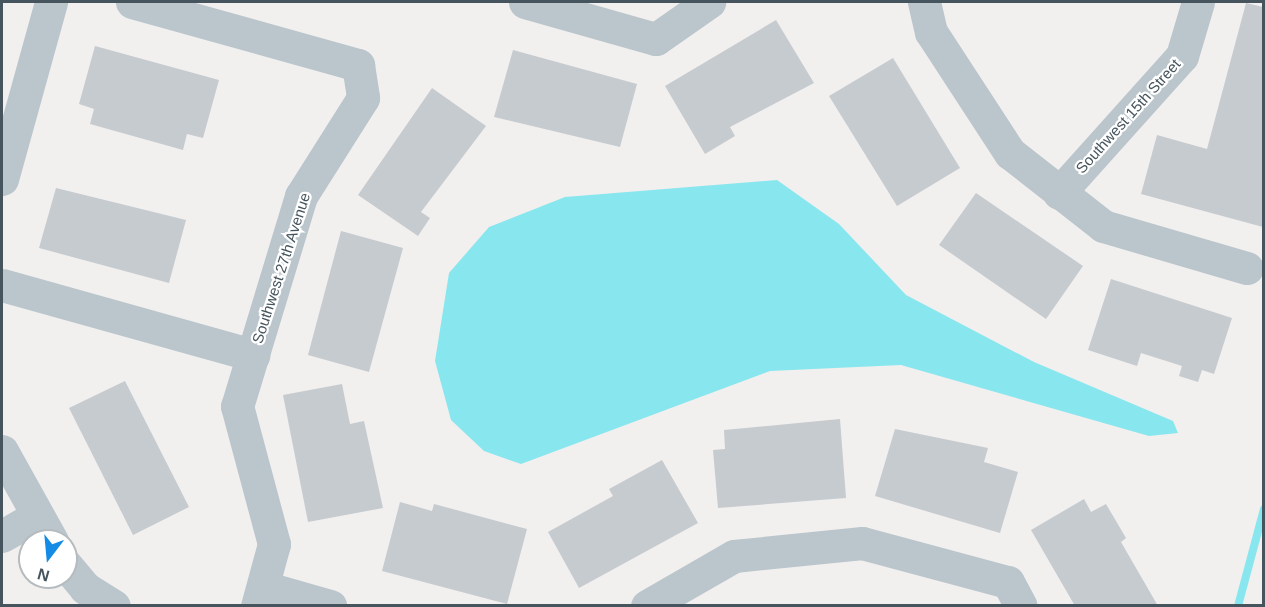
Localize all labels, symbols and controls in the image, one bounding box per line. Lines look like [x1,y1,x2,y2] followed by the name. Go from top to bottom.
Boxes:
[1072,55,1184,177] street label: Southwest 15th Street
[248,190,314,346] street label: Southwest 27th Avenue
[18,529,78,589] north arrow
[36,565,51,585] text: N

